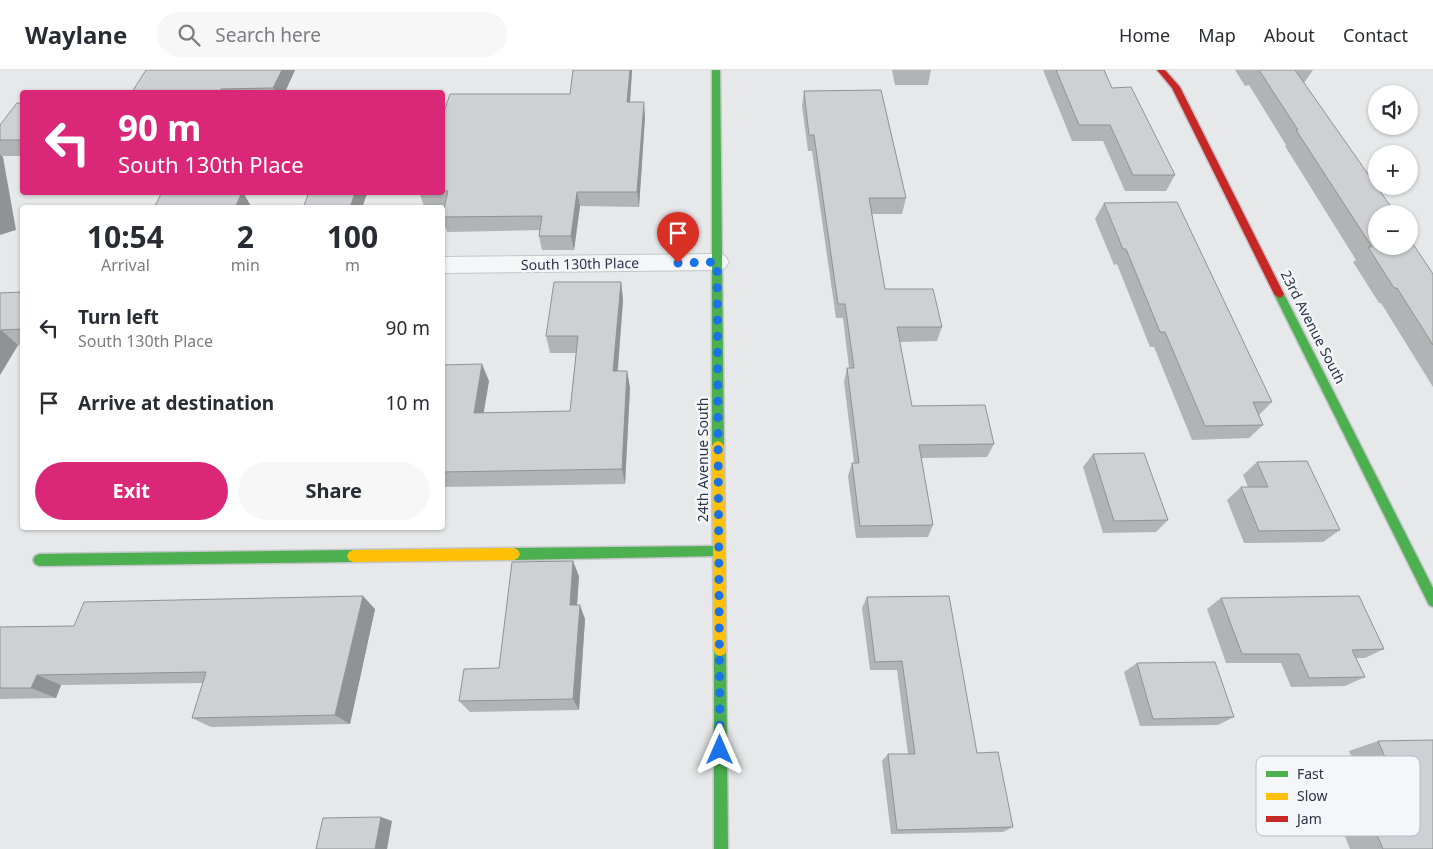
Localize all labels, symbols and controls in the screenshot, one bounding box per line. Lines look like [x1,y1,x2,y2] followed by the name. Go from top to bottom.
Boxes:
[157,12,507,57] search box
[25,18,127,51] text: Waylane
[175,21,203,49] icon: search
[215,22,321,48] text: Search here
[1119,23,1170,47] text: Home
[1198,23,1236,47] text: Map
[1264,23,1315,47] text: About
[1343,23,1408,47] text: Contact
[1368,85,1418,255] map controls
[1368,85,1418,135] button: sound
[118,104,201,151] text: 90 m
[35,110,100,175] icon: left
[1368,145,1418,195] button: +
[118,149,304,179] text: South 130th Place
[1368,205,1418,255] button: −
[657,212,699,263] pin
[87,216,164,257] text: 10:54
[237,216,254,257] text: 2
[327,216,378,257] text: 100
[664,219,692,247] icon: arrive
[521,253,639,274] street label: South 130th Place
[101,254,150,276] text: Arrival
[231,254,260,276] text: min
[345,254,360,276] text: m
[1277,267,1350,387] street label: 23rd Avenue South
[78,304,159,330] text: Turn left
[35,314,63,342] icon: left
[386,315,430,341] text: 90 m
[78,330,213,352] text: South 130th Place
[35,389,63,417] icon: arrive
[78,390,274,416] text: Arrive at destination
[386,390,430,416] text: 10 m
[693,398,712,522] street label: 24th Avenue South
[35,462,228,520] button: Exit
[238,462,430,520] button: Share
[693,723,745,775] position arrow
[1256,756,1420,836] legend
[1297,764,1324,783] text: Fast
[1297,786,1328,805] text: Slow
[1295,809,1322,828] text: Jam

